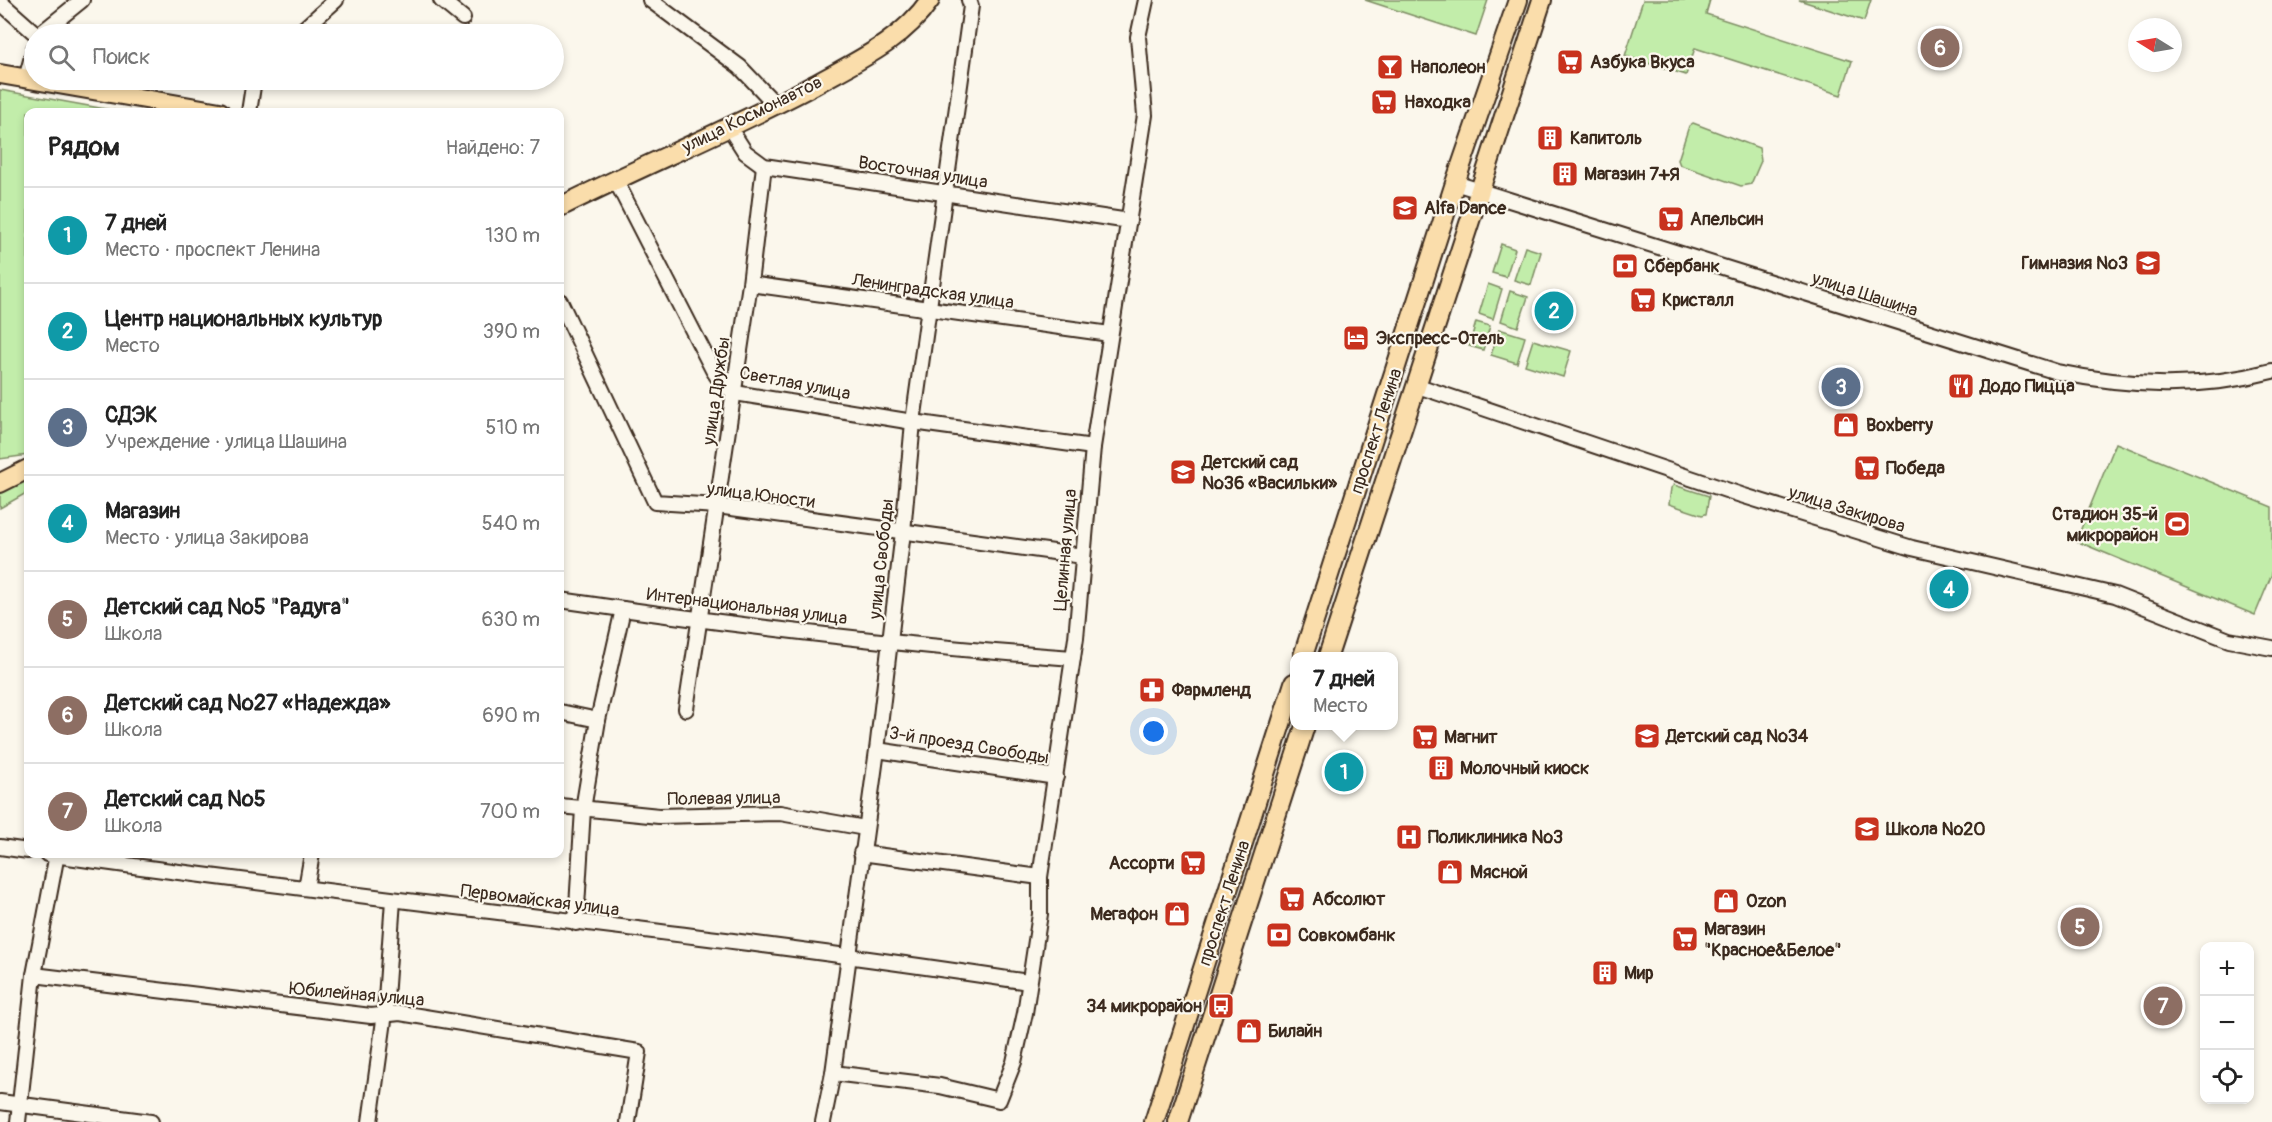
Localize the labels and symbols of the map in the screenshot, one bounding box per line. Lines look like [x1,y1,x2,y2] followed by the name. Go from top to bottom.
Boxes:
[2128,18,2182,72] north arrow
[1920,26,1960,70] pin: 6
[1555,47,1585,77] supermarket icon: Азбука Вкуса
[1590,51,1695,74] place label: Азбука Вкуса
[1375,52,1405,82] bar icon: Наполеон
[1410,56,1486,79] place label: Наполеон
[677,71,826,159] street label: улица Космонавтов
[1369,87,1399,117] supermarket icon: Находка
[1404,91,1472,114] place label: Находка
[1535,123,1565,153] building icon: Капитоль
[1570,127,1642,150] place label: Капитоль
[856,151,989,194] street label: Восточная улица
[1550,159,1580,189] building icon: Магазин 7+Я
[1584,163,1680,186] place label: Магазин 7+Я
[1390,193,1420,223] school or university icon: Alfa Dance
[1424,197,1507,220] place label: Alfa Dance
[1656,204,1686,234] supermarket icon: Апельсин
[1690,208,1764,231] place label: Апельсин
[2133,248,2163,278] school or university icon: Гимназия №3
[1610,251,1640,281] bank icon: Сбербанк
[2021,252,2128,275] place label: Гимназия №3
[1644,255,1720,278] place label: Сбербанк
[1808,266,1921,322] street label: улица Шашина
[849,269,1015,314] street label: Ленинградская улица
[1628,285,1658,315] supermarket icon: Кристалл
[1534,288,1574,334] pin: 2
[1662,289,1734,312] place label: Кристалл
[1341,323,1371,353] hotel icon: Экспресс-Отель
[1376,327,1505,350] place label: Экспресс-Отель
[697,335,735,448] street label: улица Дружбы
[737,361,853,406] street label: Светлая улица
[1822,364,1860,410] pin: 3
[1345,365,1408,497] street label: проспект Ленина
[1946,371,1976,401] restaurant icon: Додо Пицца
[1979,375,2075,398] place label: Додо Пицца
[1831,410,1861,440] shop icon: Boxberry
[1866,414,1933,437] place label: Boxberry
[1201,451,1338,495] place label: Детский сад №36 «Васильки»
[1852,453,1882,483] supermarket icon: Победа
[1168,457,1198,487] school or university icon: Детский сад №36 «Васильки»
[1886,457,1945,480] place label: Победа
[705,477,816,514] street label: улица Юности
[1785,481,1908,538] street label: улица Закирова
[1049,488,1082,612] street label: Целинная улица
[864,498,899,621] street label: улица Свободы
[2052,503,2158,547] place label: Стадион 35-й микрорайон
[2162,509,2192,539] sports icon: Стадион 35-й микрорайон
[1930,566,1968,612] pin: 4
[645,583,849,630] street label: Интернациональная улица
[1137,675,1167,705] pharmacy icon: Фармленд
[1171,679,1251,702] place label: Фармленд
[1139,717,1168,746] your location
[887,721,1051,770] street label: 3-й проезд Свободы
[1632,721,1662,751] school or university icon: Детский сад №34
[1410,722,1440,752] supermarket icon: Магнит
[1665,725,1809,748] place label: Детский сад №34
[1444,726,1498,749] place label: Магнит
[1324,750,1364,794] pin: 1
[1426,753,1456,783] building icon: Молочный киоск
[1460,757,1589,780] place label: Молочный киоск
[667,786,781,811] street label: Полевая улица
[1852,814,1882,844] school or university icon: Школа №20
[1885,818,1986,841] place label: Школа №20
[1394,822,1424,852] hospital icon: Поликлиника №3
[1428,826,1563,849] place label: Поликлиника №3
[1193,837,1256,969] street label: проспект Ленина
[1178,848,1208,878] supermarket icon: Ассорти
[1109,852,1174,875] place label: Ассорти
[1435,857,1465,887] shop icon: Мясной
[1470,861,1528,884] place label: Мясной
[459,879,621,922] street label: Первомайская улица
[1277,884,1307,914] supermarket icon: Абсолют
[1711,886,1741,916] shop icon: Ozon
[1312,888,1386,911] place label: Абсолют
[1746,890,1786,913] place label: Ozon
[1162,899,1192,929] shop icon: Мегафон
[1090,903,1158,926] place label: Мегафон
[2060,904,2100,950] pin: 5
[1704,918,1841,962] place label: Магазин "Красное&Белое"
[1264,920,1294,950] bank icon: Совкомбанк
[1298,924,1395,947] place label: Совкомбанк
[1670,924,1700,954] supermarket icon: Магазин "Красное&Белое"
[1590,958,1620,988] building icon: Мир
[1624,962,1654,985] place label: Мир
[289,977,425,1012] street label: Юбилейная улица
[2144,984,2182,1028] pin: 7
[1206,991,1236,1021] bus stop icon: 34 микрорайон
[1086,995,1202,1018] place label: 34 микрорайон
[1234,1016,1264,1046] shop icon: Билайн
[1268,1020,1322,1043] place label: Билайн

